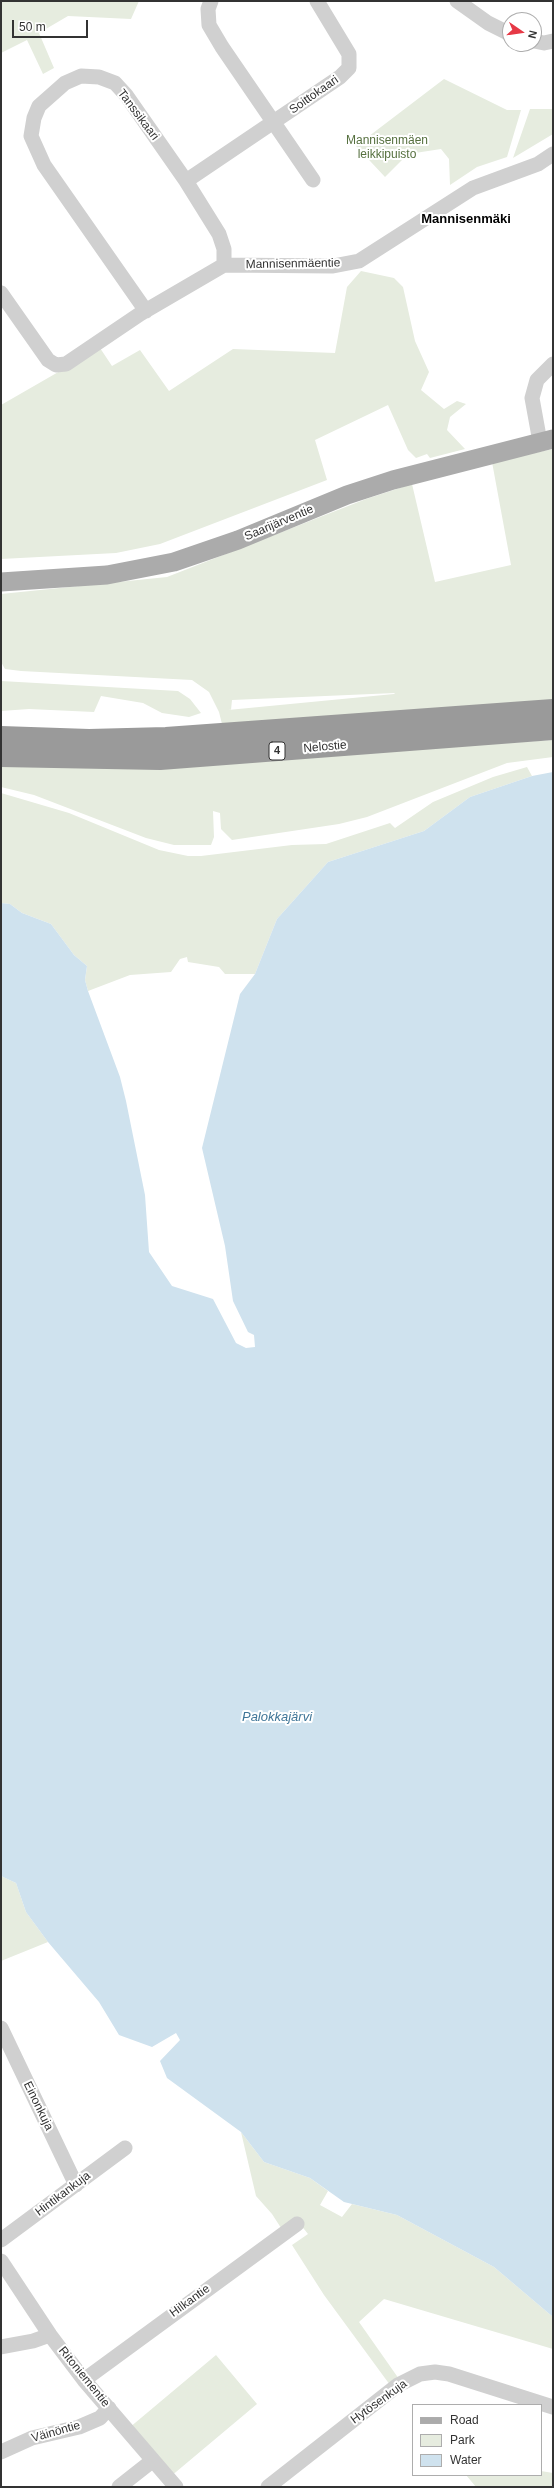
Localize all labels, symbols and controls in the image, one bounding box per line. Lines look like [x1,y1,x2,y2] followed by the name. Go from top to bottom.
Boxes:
[14,12,90,38] scale bar
[502,12,542,52] north arrow
[19,20,46,34] text: 50 m
[526,29,539,40] text: N
[287,73,341,117] street label: Soittokaari
[114,87,162,143] street label: Tanssikaari
[346,134,428,162] park label: Mannisenmäen leikkipuisto
[421,211,511,227] district label: Mannisenmäki
[246,256,340,272] street label: Mannisenmäentie
[242,502,316,544] street label: Saarijärventie
[303,738,347,756] street label: Nelostie
[269,742,285,760] road number: 4
[242,1709,312,1725] water label: Palokkajärvi
[20,2079,56,2133] street label: Einonkuja
[33,2169,93,2219] street label: Hintikankuja
[167,2282,213,2320] street label: Hilkantie
[55,2344,113,2410] street label: Ritoniementie
[348,2377,410,2427] street label: Hytösenkuja
[412,2404,542,2476] legend
[450,2413,479,2427] text: Road
[30,2418,82,2446] street label: Väinöntie
[450,2433,475,2447] text: Park
[450,2453,482,2467] text: Water

